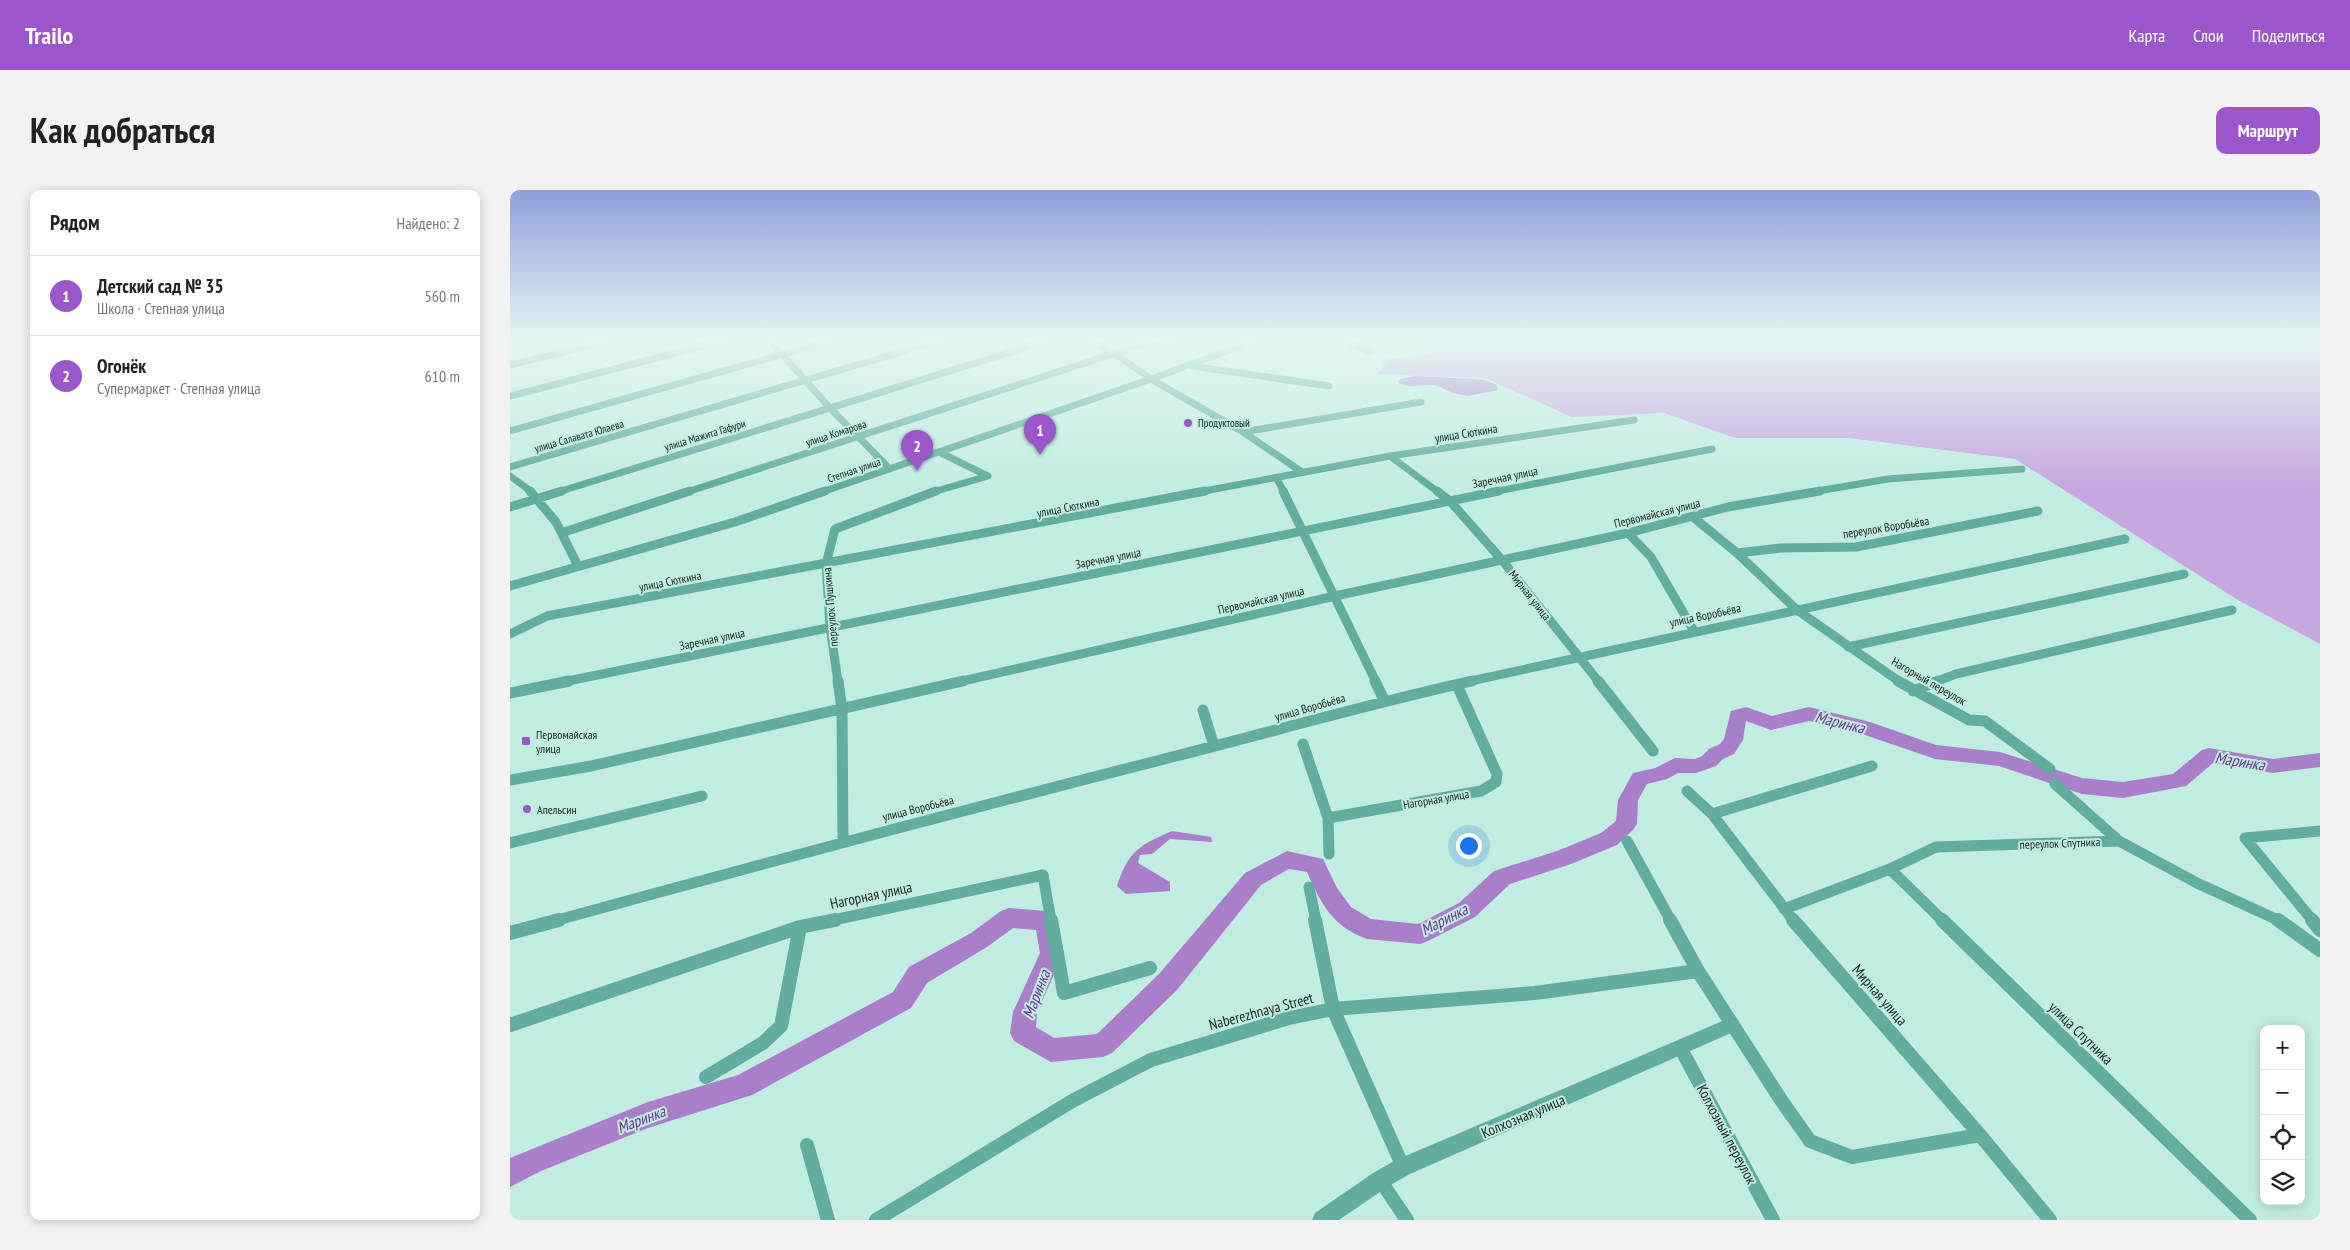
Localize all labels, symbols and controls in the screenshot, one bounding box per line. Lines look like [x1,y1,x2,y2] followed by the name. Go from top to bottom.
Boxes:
[25,20,73,51] text: Trailo
[2128,24,2165,47] text: Карта
[2193,24,2224,47] text: Слои
[2252,24,2325,47] text: Поделиться
[30,107,215,153] text: Как добраться
[2216,107,2320,154] button: Маршрут
[50,209,100,236] text: Рядом
[397,213,460,233] text: Найдено: 2
[97,274,223,298] text: Детский сад № 35
[62,286,70,306] text: 1
[425,286,460,306] text: 560 m
[97,298,225,318] text: Школа · Степная улица
[97,354,146,378] text: Огонёк
[62,366,70,386] text: 2
[425,366,460,386] text: 610 m
[97,378,261,398] text: Супермаркет · Степная улица
[1024,414,1056,455] pin: 1
[663,416,748,454] street label: улица Мажита Гафури
[1198,416,1250,430] place label: Продуктовый
[533,417,625,455] street label: улица Салавата Юлаева
[804,417,868,449] street label: улица Комарова
[1182,417,1194,429] marker: Продуктовый
[1434,421,1499,445] street label: улица Сюткина
[901,430,933,471] pin: 2
[826,454,882,486] street label: Степная улица
[1471,463,1539,491] street label: Заречная улица
[1036,494,1101,520] street label: улица Сюткина
[1612,495,1702,531] street label: Первомайская улица
[1842,513,1930,541] street label: переулок Воробьёва
[1074,544,1142,572] street label: Заречная улица
[819,566,841,647] street label: переулок Пушкина
[1506,567,1554,623] street label: Мирная улица
[638,568,703,594] street label: улица Сюткина
[1216,583,1306,617] street label: Первомайская улица
[1668,600,1742,630] street label: улица Воробьёва
[678,625,746,653] street label: Заречная улица
[1889,654,1969,709] street label: Нагорный переулок
[1273,690,1347,724] street label: улица Воробьёва
[1813,706,1868,738] water label: Маринка
[536,727,598,756] place label: Первомайская улица
[520,735,532,747] marker: Первомайская улица
[2214,747,2268,775] water label: Маринка
[1402,786,1470,812] street label: Нагорная улица
[881,792,955,824] street label: улица Воробьёва
[537,802,577,817] place label: Апельсин
[521,803,533,815] marker: Апельсин
[1456,833,1482,859] your location
[2019,834,2101,852] street label: переулок Спутника
[828,877,914,913] street label: Нагорная улица
[1417,898,1472,939] water label: Маринка
[1848,961,1912,1029] street label: Мирная улица
[1018,966,1055,1021] water label: Маринка
[1207,988,1315,1034] street label: Naberezhnaya Street
[2045,997,2117,1069] street label: улица Спутника
[2260,1025,2305,1205] map controls
[2260,1025,2305,1070] button: +
[2260,1070,2305,1115] button: −
[1693,1081,1761,1187] street label: Колхозный переулок
[1478,1090,1568,1142] street label: Колхозная улица
[614,1100,669,1137] water label: Маринка
[2260,1115,2305,1160] button: locate
[2260,1160,2305,1205] button: layers

